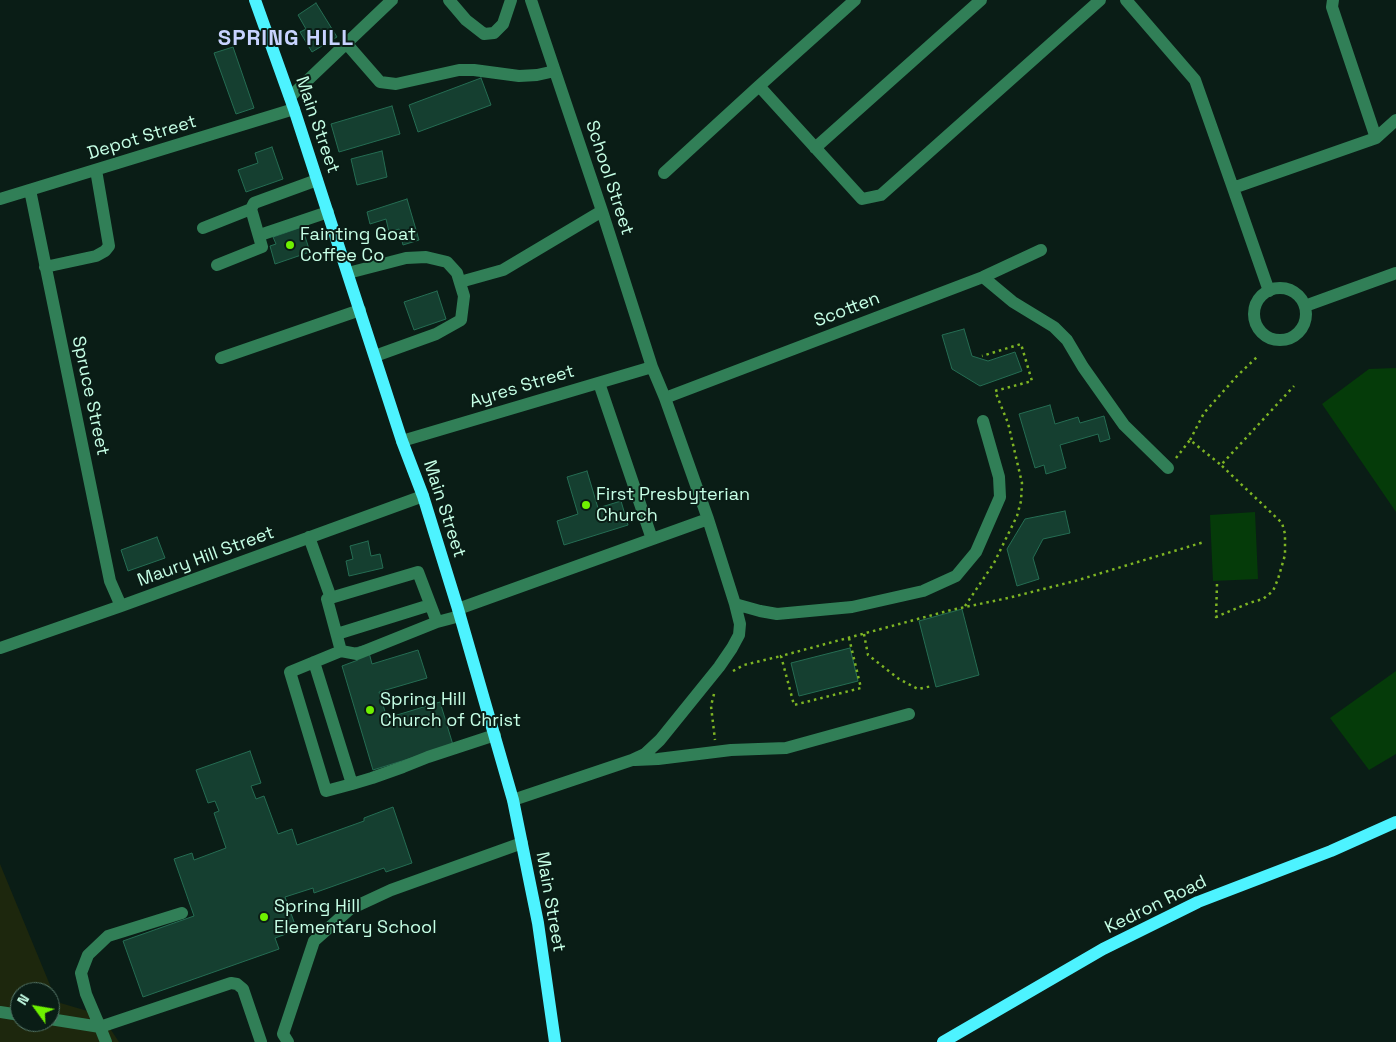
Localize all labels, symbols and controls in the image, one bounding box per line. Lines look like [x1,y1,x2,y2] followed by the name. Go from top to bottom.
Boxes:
[216,26,356,52] district label: SPRING HILL
[290,74,344,176] street label: Main Street
[85,111,199,165] street label: Depot Street
[580,118,638,238] street label: School Street
[300,224,416,266] place label: Fainting Goat Coffee Co
[284,239,296,251] marker: Fainting Goat Coffee Co
[811,288,883,332] street label: Scotten
[67,334,113,458] street label: Spruce Street
[467,361,577,413] street label: Ayres Street
[418,458,470,560] street label: Main Street
[596,484,750,526] place label: First Presbyterian Church
[580,499,592,511] marker: First Presbyterian Church
[135,522,277,592] street label: Maury Hill Street
[380,689,521,732] place label: Spring Hill Church of Christ
[364,704,376,716] marker: Spring Hill Church of Christ
[531,850,569,954] street label: Main Street
[1102,871,1210,939] street label: Kedron Road
[274,896,437,939] place label: Spring Hill Elementary School
[258,911,270,923] marker: Spring Hill Elementary School
[10,982,60,1032] north arrow
[13,991,33,1008] text: N

